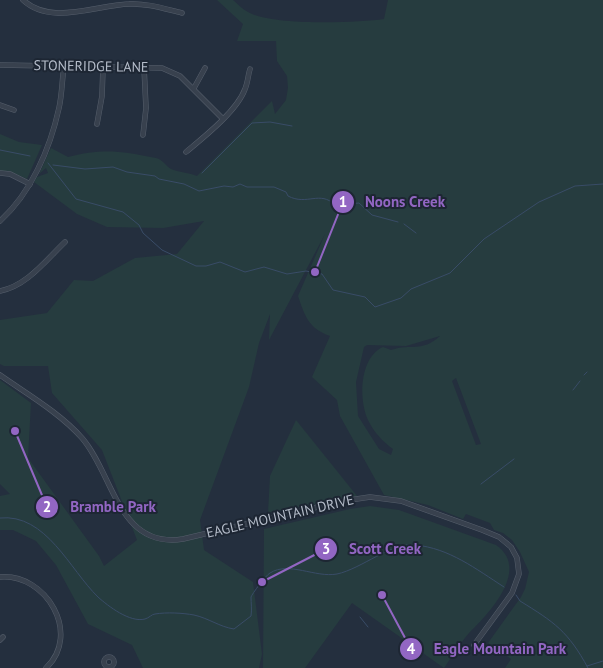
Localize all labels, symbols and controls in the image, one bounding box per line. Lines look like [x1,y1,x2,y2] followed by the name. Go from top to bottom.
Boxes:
[33,56,149,76] street label: STONERIDGE LANE
[330,187,456,217] callout: Noons Creek
[339,192,347,211] text: 1
[365,192,446,211] text: Noons Creek
[204,490,356,542] street label: EAGLE MOUNTAIN DRIVE
[35,492,166,522] callout: Bramble Park
[43,497,51,516] text: 2
[70,497,156,516] text: Bramble Park
[314,534,431,564] callout: Scott Creek
[322,539,330,558] text: 3
[349,539,422,558] text: Scott Creek
[399,634,576,664] callout: Eagle Mountain Park
[407,639,416,658] text: 4
[434,639,567,658] text: Eagle Mountain Park

